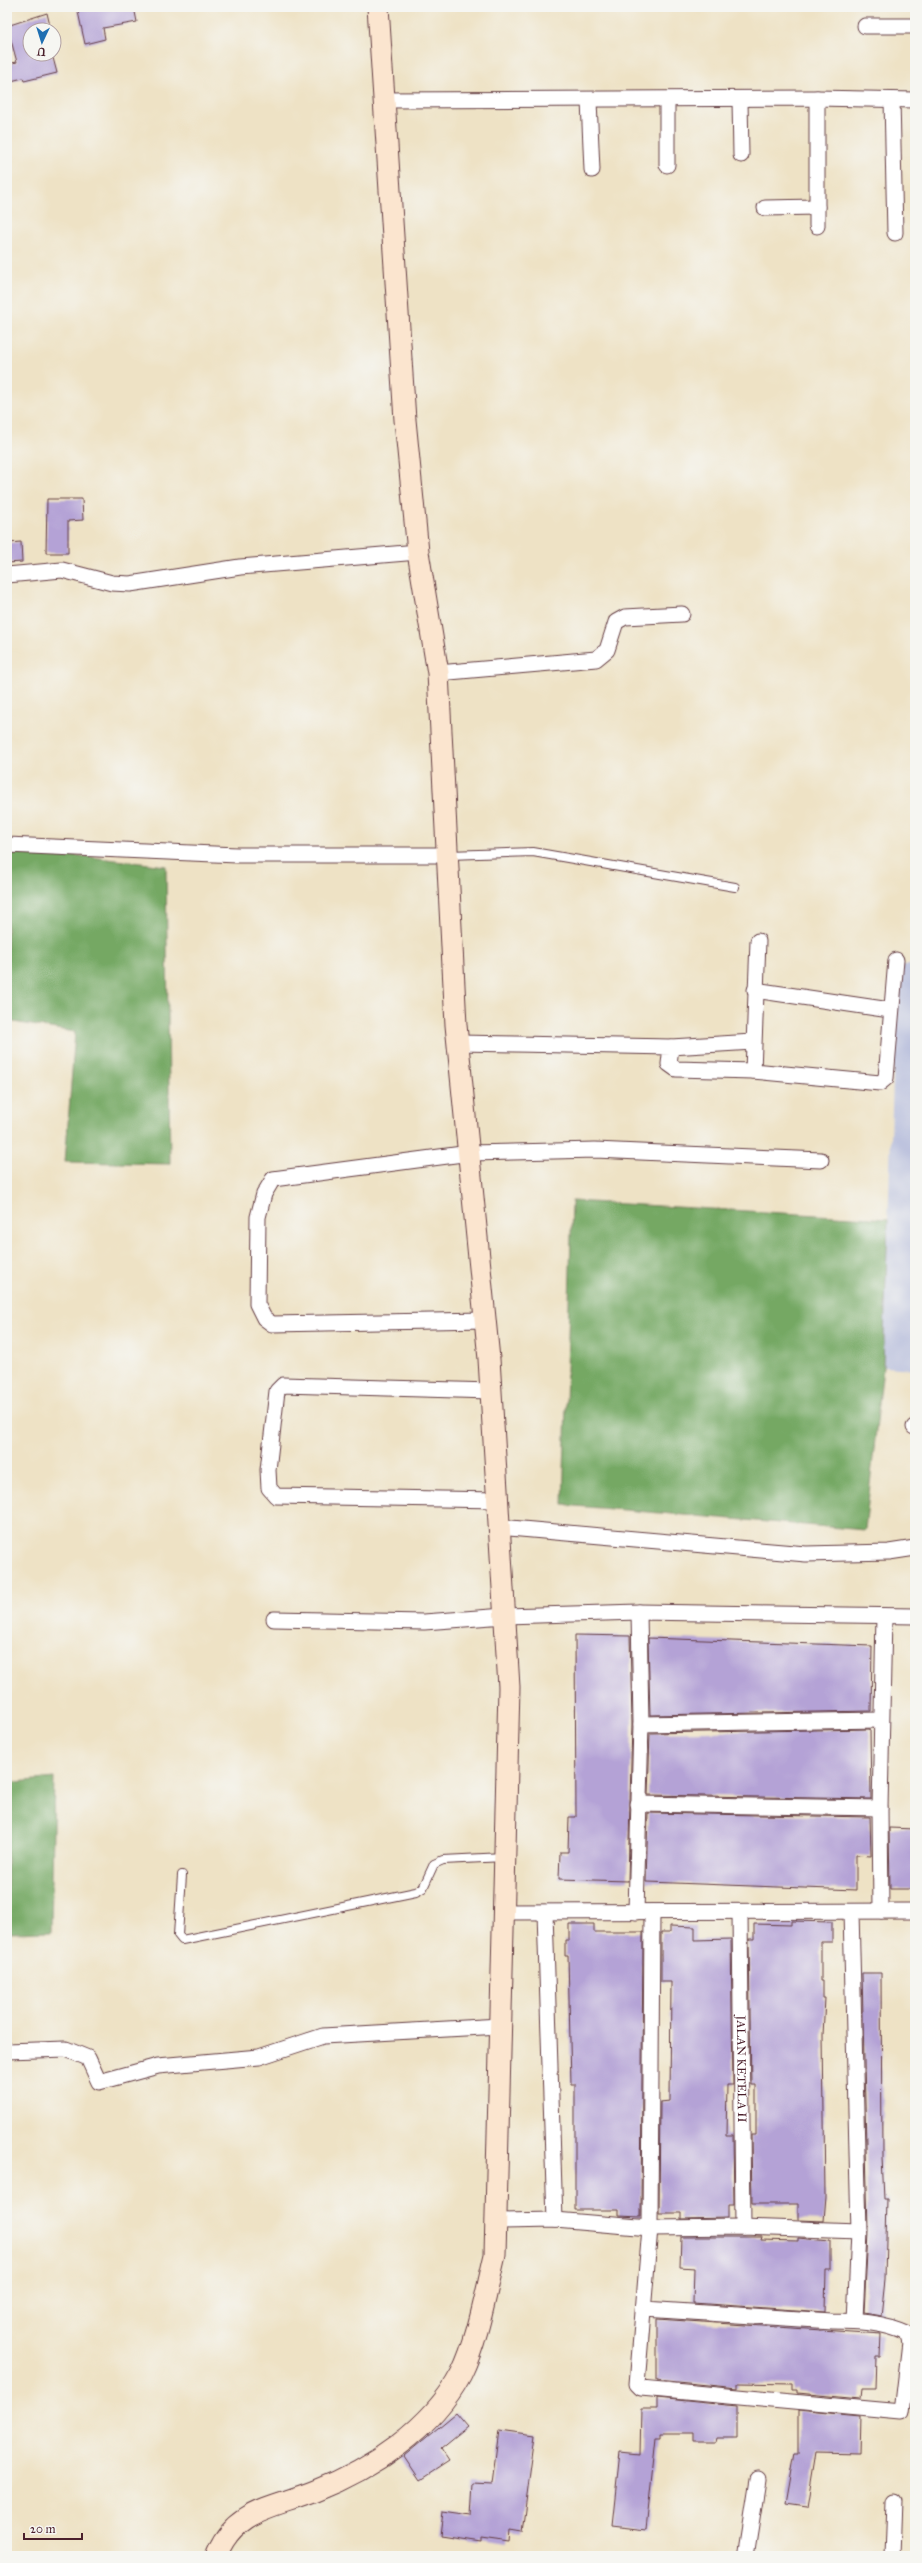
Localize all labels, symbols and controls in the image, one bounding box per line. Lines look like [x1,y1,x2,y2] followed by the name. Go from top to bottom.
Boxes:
[22,22,62,62] north arrow
[36,45,46,58] text: U
[733,2013,749,2123] street label: JALAN KETELA II
[24,2515,82,2541] scale bar
[30,2522,56,2536] text: 20 m

